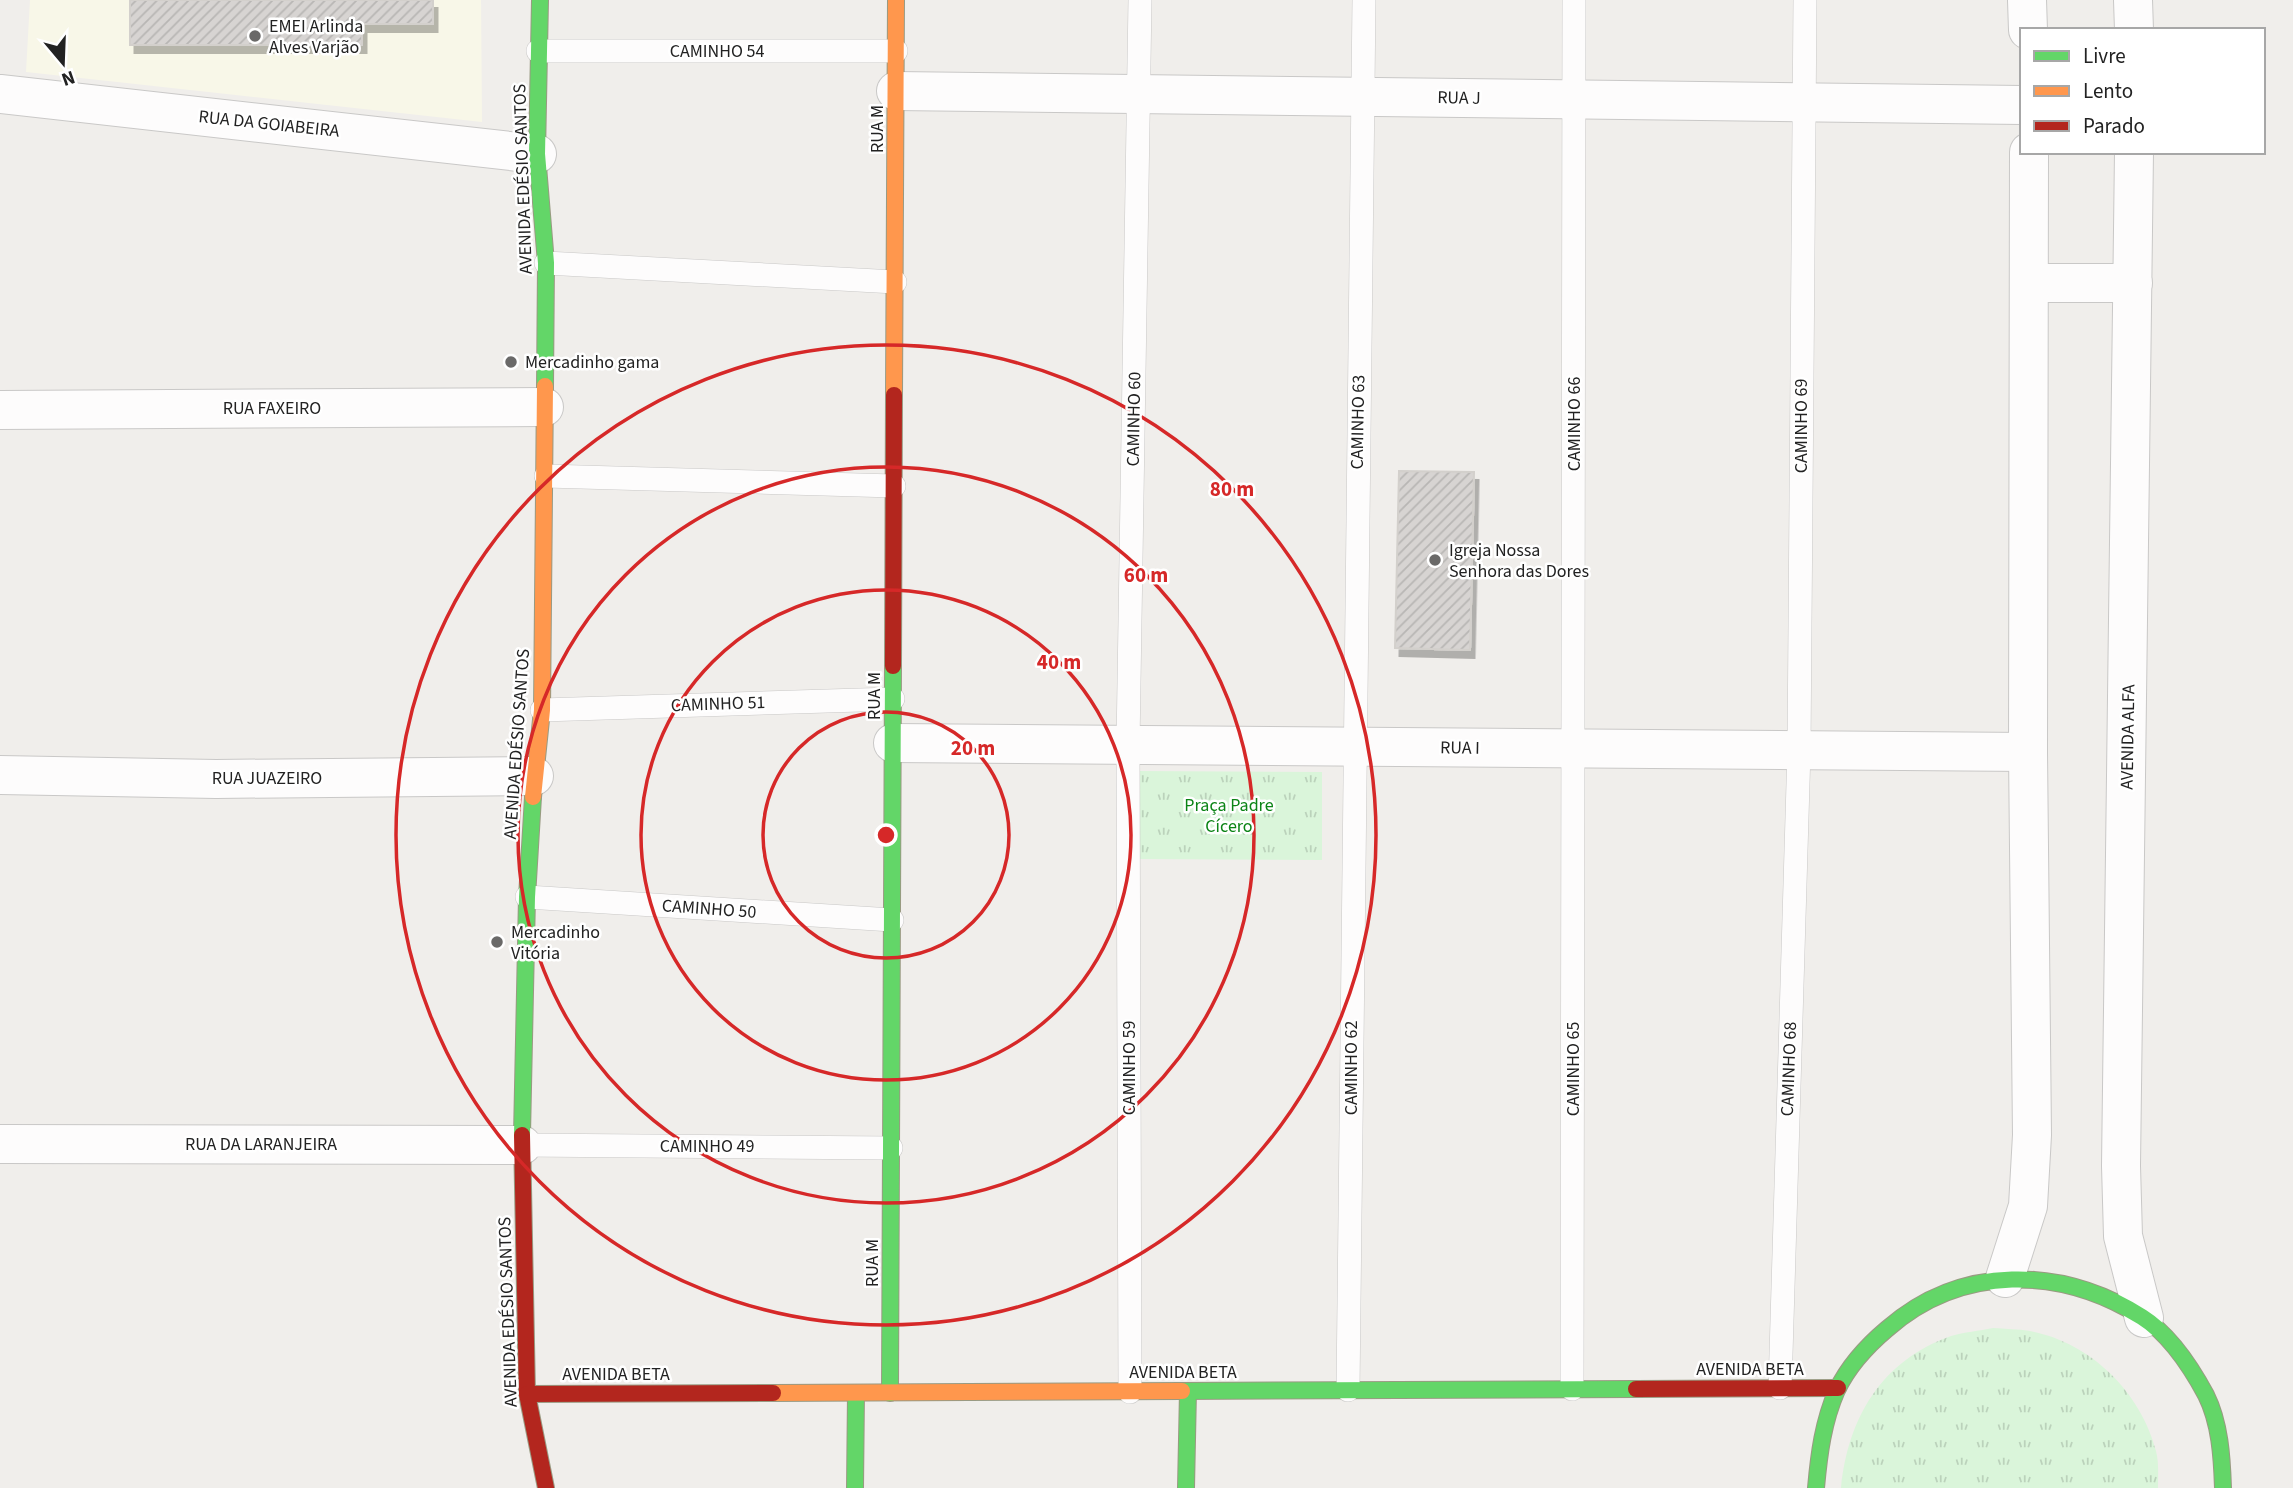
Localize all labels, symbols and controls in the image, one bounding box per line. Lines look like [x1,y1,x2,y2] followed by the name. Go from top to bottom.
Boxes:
[269,14,363,60] place label: EMEI Arlinda Alves Varjão
[28,28,98,98] north arrow
[247,28,263,44] marker: EMEI Arlinda Alves Varjão
[2020,28,2265,154] legend
[670,39,764,64] street label: CAMINHO 54
[2083,41,2126,71] text: Livre
[58,63,78,92] text: N
[2083,76,2133,106] text: Lento
[507,83,539,275] street label: AVENIDA EDÉSIO SANTOS
[1437,85,1481,111] street label: RUA J
[197,104,341,144] street label: RUA DA GOIABEIRA
[865,105,890,153] street label: RUA M
[2083,111,2145,141] text: Parado
[525,350,659,375] place label: Mercadinho gama
[503,354,519,370] marker: Mercadinho gama
[1121,371,1147,467] street label: CAMINHO 60
[1345,374,1371,470] street label: CAMINHO 63
[1562,377,1587,471] street label: CAMINHO 66
[1789,379,1814,473] street label: CAMINHO 69
[223,396,321,421] street label: RUA FAXEIRO
[1210,474,1254,504] text: 80 m
[1449,538,1589,584] place label: Igreja Nossa Senhora das Dores
[1427,552,1443,568] marker: Igreja Nossa Senhora das Dores
[1124,560,1168,590] text: 60 m
[1037,647,1081,677] text: 40 m
[498,648,536,840] street label: AVENIDA EDÉSIO SANTOS
[862,672,887,720] street label: RUA M
[2115,684,2141,790] street label: AVENIDA ALFA
[670,690,766,718] street label: CAMINHO 51
[951,733,995,763] text: 20 m
[1440,735,1480,761] street label: RUA I
[212,766,322,791] street label: RUA JUAZEIRO
[1184,793,1274,839] park label: Praça Padre Cícero
[874,823,898,847] centre of rings
[661,893,757,925] street label: CAMINHO 50
[511,920,600,966] place label: Mercadinho Vitória
[489,934,505,950] marker: Mercadinho Vitória
[1117,1021,1142,1115] street label: CAMINHO 59
[1339,1021,1364,1115] street label: CAMINHO 62
[1775,1021,1803,1117] street label: CAMINHO 68
[1561,1022,1586,1116] street label: CAMINHO 65
[185,1132,337,1157] street label: RUA DA LARANJEIRA
[660,1134,754,1159] street label: CAMINHO 49
[492,1216,524,1408] street label: AVENIDA EDÉSIO SANTOS
[860,1239,885,1287] street label: RUA M
[1696,1357,1804,1382] street label: AVENIDA BETA
[1129,1360,1237,1385] street label: AVENIDA BETA
[562,1362,670,1387] street label: AVENIDA BETA

